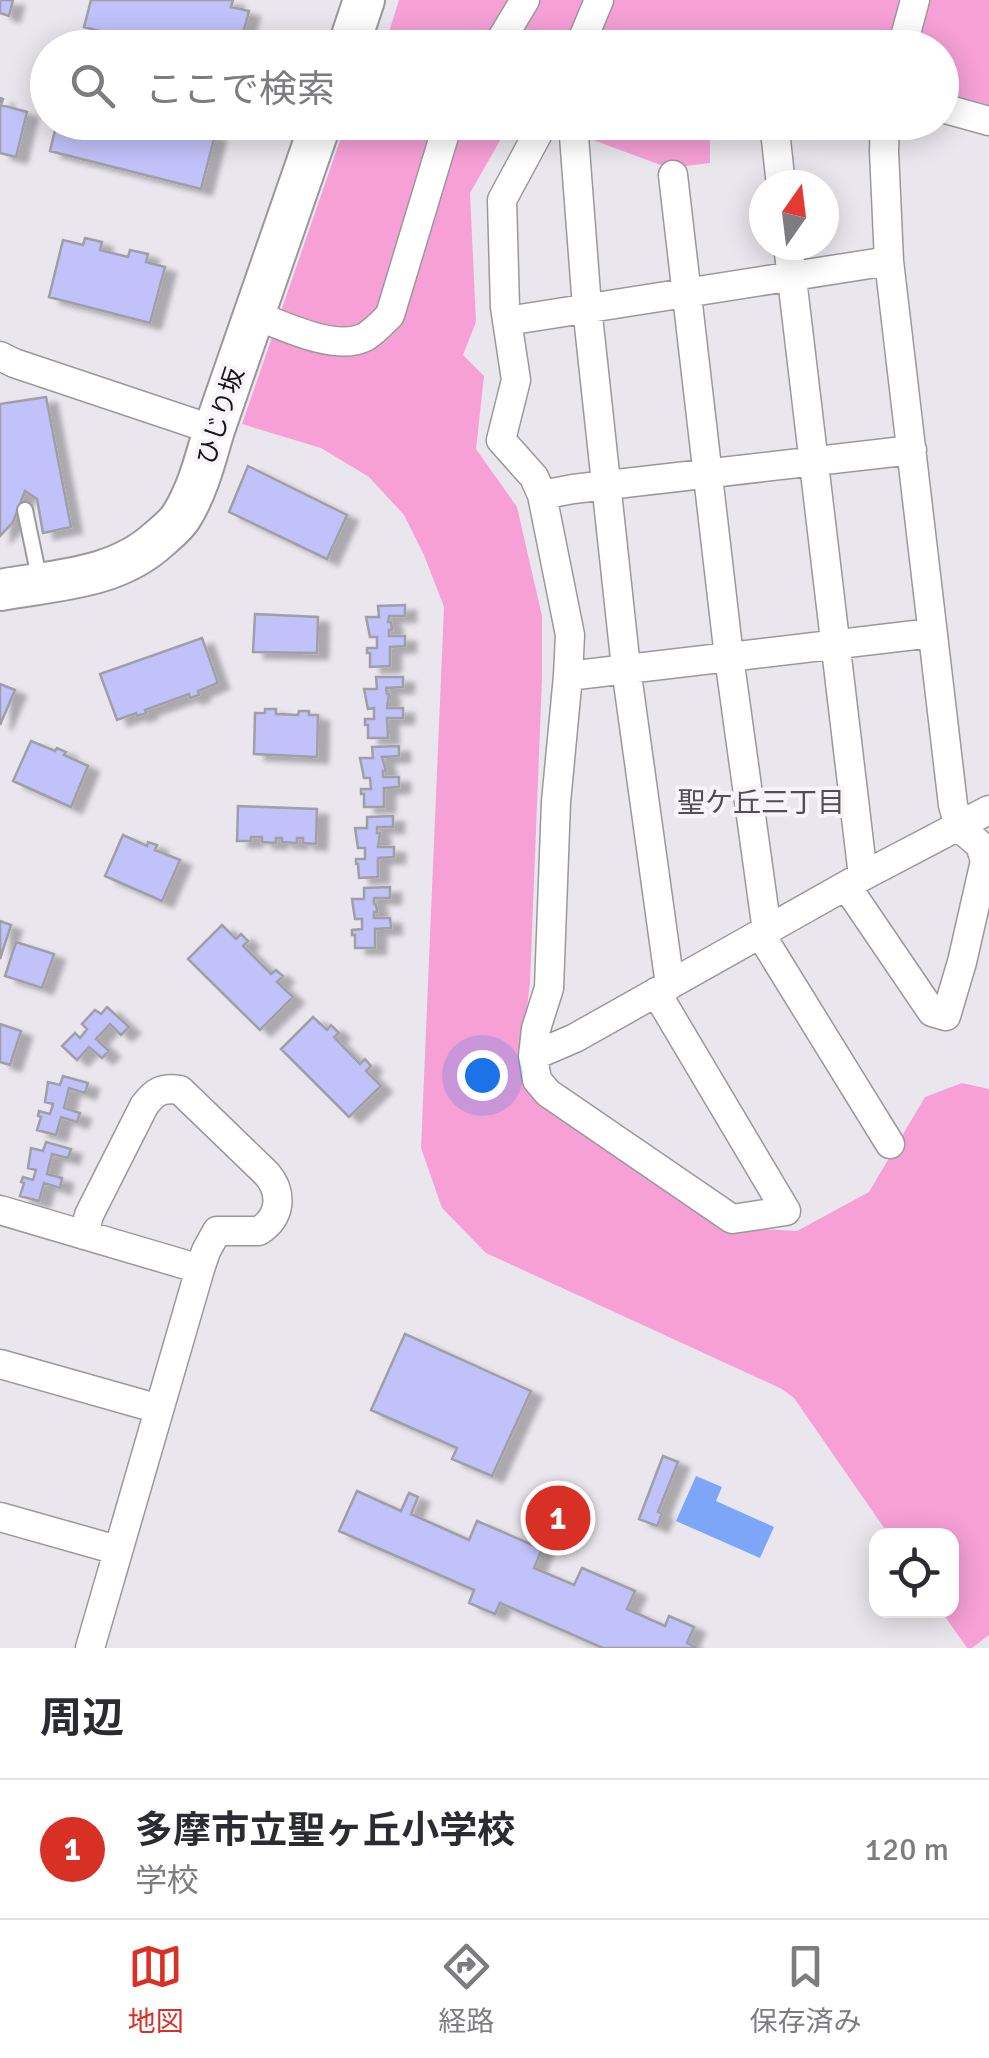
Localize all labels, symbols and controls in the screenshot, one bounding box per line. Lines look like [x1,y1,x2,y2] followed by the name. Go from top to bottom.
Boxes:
[30,30,959,140] search box
[65,58,120,113] icon: search
[145,66,335,113] text: ここで検索
[749,170,839,260] north arrow
[190,364,251,469] street label: ひじり坂
[677,786,845,820] district label: 聖ケ丘三丁目
[457,1050,508,1101] your location
[526,1480,590,1556] pin: 1
[869,1528,959,1618] map controls
[869,1528,959,1618] button: locate
[40,1693,124,1744] text: 周辺
[135,1807,515,1854] text: 多摩市立聖ヶ丘小学校
[64,1830,81,1869] text: 1
[865,1830,949,1869] text: 120 m
[135,1861,199,1900] text: 学校
[127,1939,184,2039] tab: 地図
[438,1939,495,2039] tab: 経路
[749,1939,862,2039] tab: 保存済み

